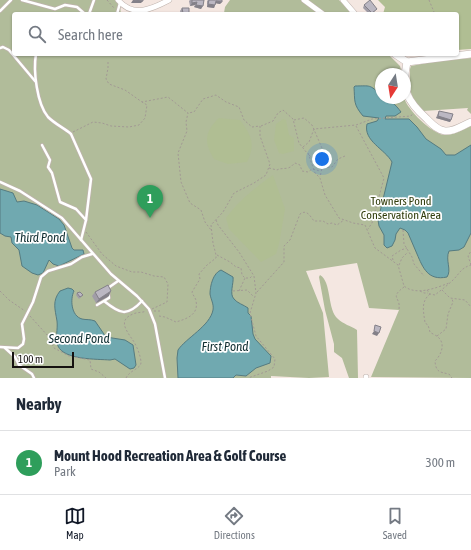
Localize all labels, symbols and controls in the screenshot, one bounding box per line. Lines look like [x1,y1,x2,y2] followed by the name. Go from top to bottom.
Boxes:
[12,12,459,56] search box
[26,23,48,45] icon: search
[58,26,123,43] text: Search here
[375,68,411,104] north arrow
[312,149,332,169] your location
[137,185,163,218] pin: 1
[361,194,441,222] park label: Towners Pond Conservation Area
[15,230,65,245] water label: Third Pond
[47,331,110,346] water label: Second Pond
[202,339,249,354] water label: First Pond
[12,350,74,369] scale bar
[18,353,43,365] text: 100 m
[16,394,62,414] text: Nearby
[54,447,286,464] text: Mount Hood Recreation Area & Golf Course
[26,455,32,470] text: 1
[426,455,455,470] text: 300 m
[54,464,76,479] text: Park
[64,505,86,541] tab: Map
[214,505,255,541] tab: Directions
[383,505,407,541] tab: Saved

